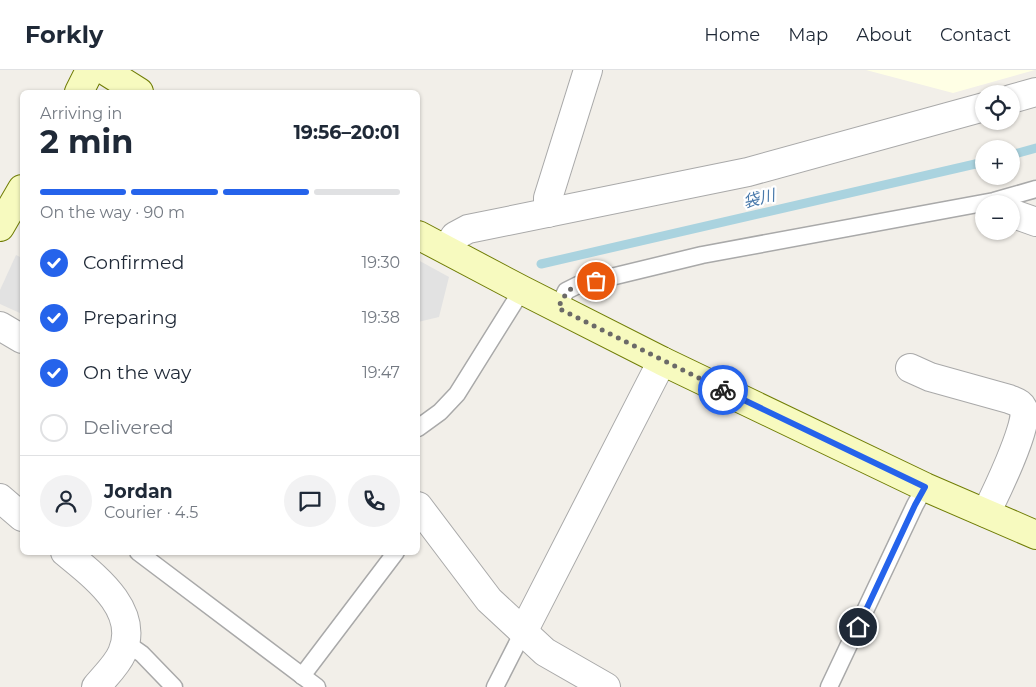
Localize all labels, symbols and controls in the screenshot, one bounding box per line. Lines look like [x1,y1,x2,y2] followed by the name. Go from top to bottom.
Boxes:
[25,20,103,49] text: Forkly
[704,24,760,46] text: Home
[788,24,828,46] text: Map
[856,24,912,46] text: About
[940,24,1011,46] text: Contact
[975,85,1020,240] map controls
[975,85,1020,130] button: locate
[40,104,122,123] text: Arriving in
[293,121,400,144] text: 19:56–20:01
[40,122,133,161] text: 2 min
[975,140,1020,185] button: +
[741,185,779,211] water label: 袋川
[975,195,1020,240] button: −
[40,203,185,222] text: On the way · 90 m
[40,249,68,277] icon: check
[83,251,184,274] text: Confirmed
[361,253,400,272] text: 19:30
[575,260,617,302] pin
[582,267,610,295] icon: bag
[40,304,68,332] icon: check
[83,306,178,329] text: Preparing
[362,308,400,327] text: 19:38
[40,359,68,387] icon: check
[83,361,191,384] text: On the way
[362,363,400,382] text: 19:47
[698,365,748,415] courier
[709,376,737,404] icon: bike
[83,416,174,439] text: Delivered
[40,475,92,527] button: person
[284,475,336,527] button: chat
[348,475,400,527] button: phone
[104,480,173,503] text: Jordan
[104,503,198,522] text: Courier · 4.5
[837,606,879,648] pin
[844,613,872,641] icon: home

